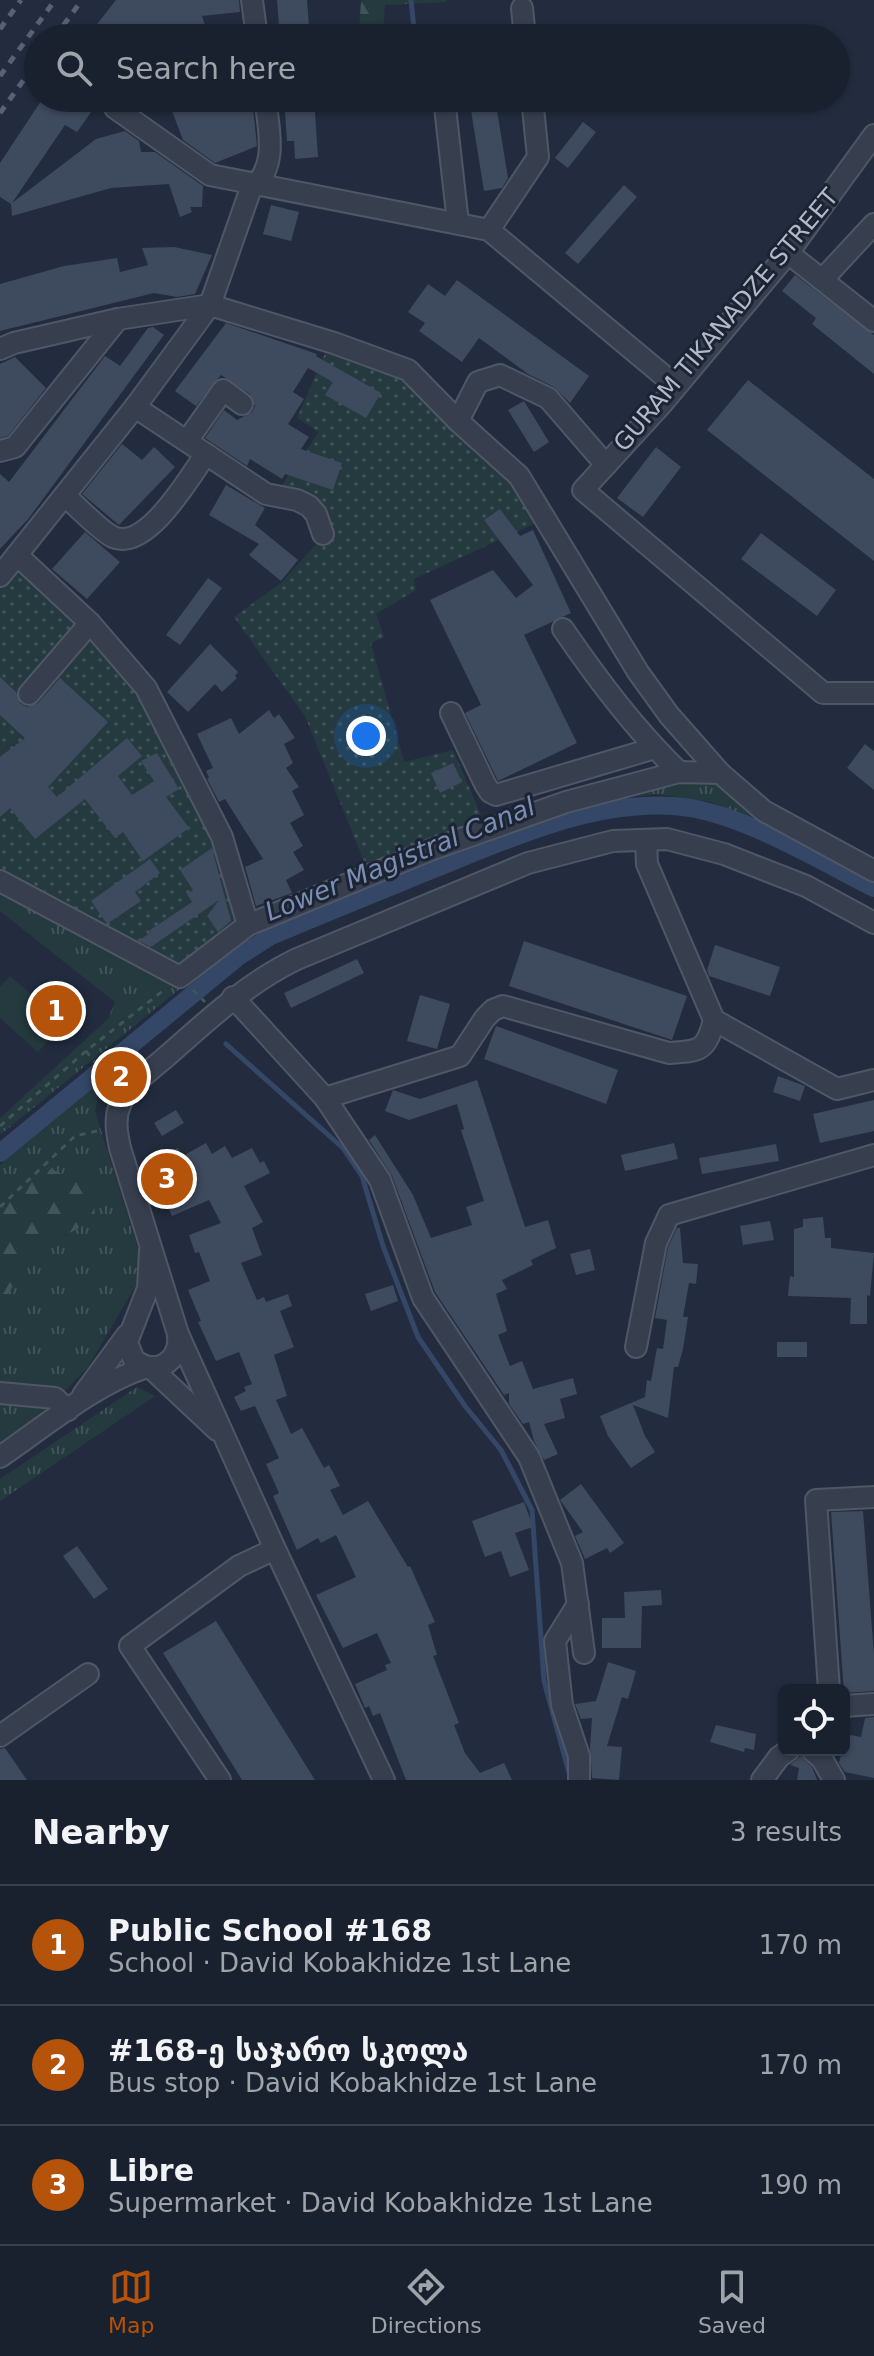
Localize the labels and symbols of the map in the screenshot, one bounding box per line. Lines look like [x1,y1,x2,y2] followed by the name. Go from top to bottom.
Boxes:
[608,183,844,457] street label: GURAM TIKANADZE STREET
[346,716,386,756] your location
[261,791,540,927] water label: Lower Magistral Canal
[30,981,82,1041] pin: 1
[95,1047,147,1107] pin: 2
[141,1149,193,1209] pin: 3

